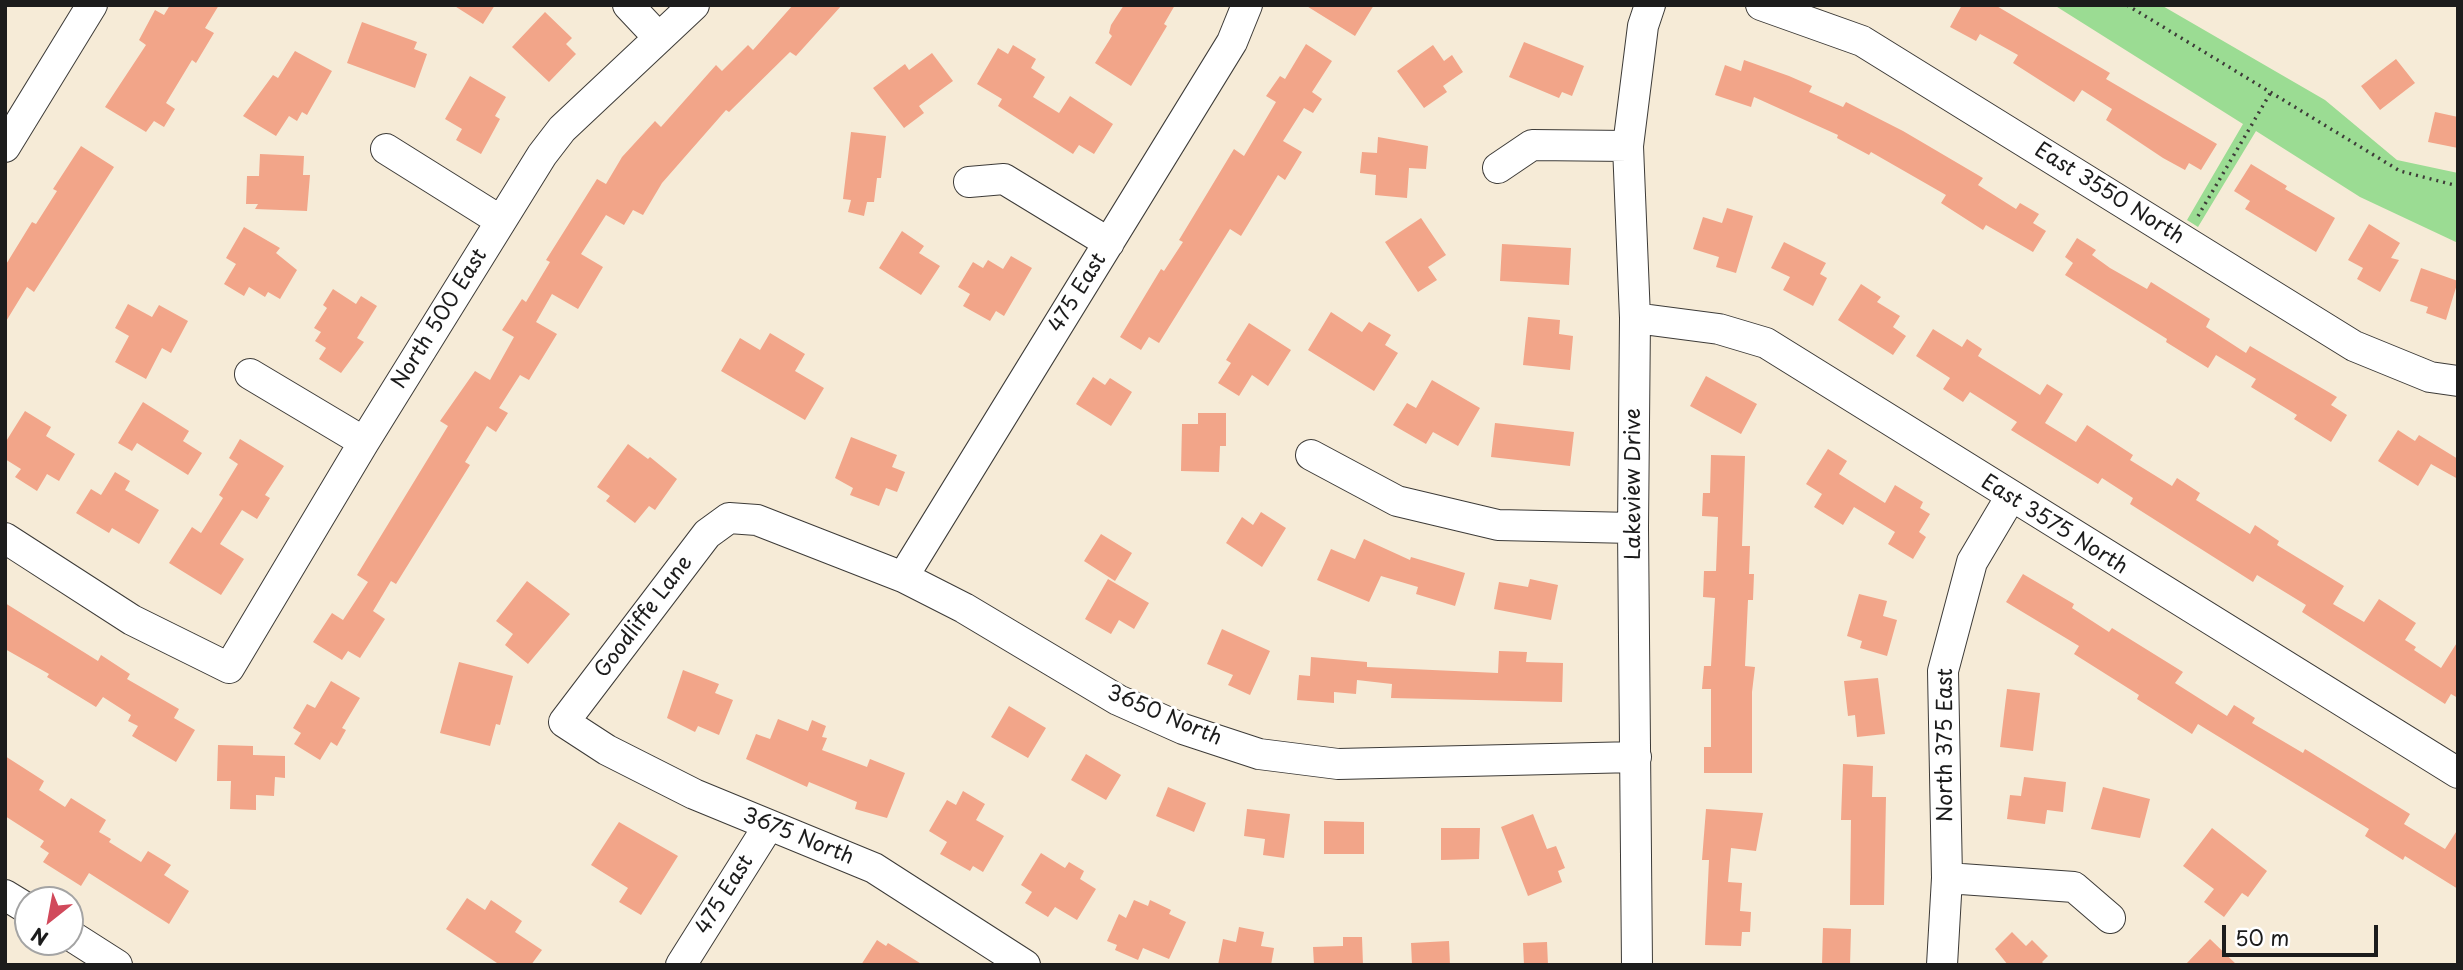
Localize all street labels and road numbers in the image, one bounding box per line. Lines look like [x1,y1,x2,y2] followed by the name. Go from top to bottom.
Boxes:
[2030,138,2188,250] street label: East 3550 North
[387,244,493,394] street label: North 500 East
[1044,249,1112,337] street label: 475 East
[1621,408,1647,560] street label: Lakeview Drive
[1976,470,2132,580] street label: East 3575 North
[590,551,698,683] street label: Goodliffe Lane
[1933,668,1959,822] street label: North 375 East
[1103,680,1225,752] street label: 3650 North
[739,803,857,871] street label: 3675 North
[691,851,759,939] street label: 475 East

